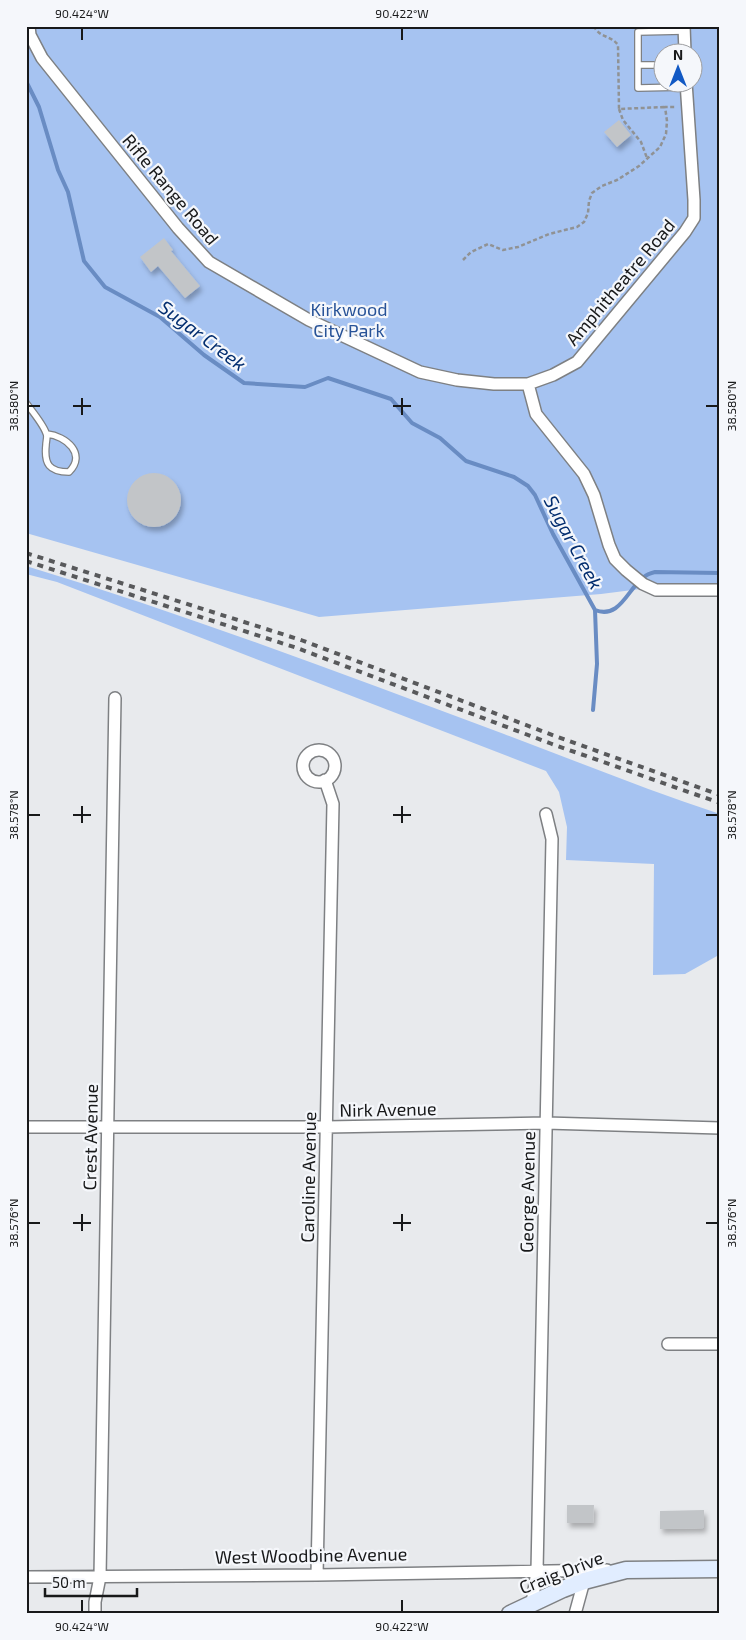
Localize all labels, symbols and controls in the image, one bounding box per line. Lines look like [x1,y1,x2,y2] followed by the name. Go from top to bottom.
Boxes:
[55,6,109,20] text: 90.424°W
[375,6,429,20] text: 90.422°W
[654,42,704,92] north arrow
[673,46,683,63] text: N
[118,129,224,249] street label: Rifle Range Road
[561,214,679,350] street label: Amphitheatre Road
[155,295,251,375] water label: Sugar Creek
[310,298,388,341] park label: Kirkwood City Park
[6,381,20,431] text: 38.580°N
[724,381,738,431] text: 38.580°N
[540,491,608,593] water label: Sugar Creek
[6,790,20,840] text: 38.578°N
[724,790,738,840] text: 38.578°N
[78,1083,102,1191] street label: Crest Avenue
[339,1097,437,1121] street label: Nirk Avenue
[296,1111,320,1243] street label: Caroline Avenue
[515,1131,539,1253] street label: George Avenue
[6,1199,20,1247] text: 38.576°N
[724,1199,738,1247] text: 38.576°N
[215,1542,407,1568] street label: West Woodbine Avenue
[516,1546,606,1598] street label: Craig Drive
[45,1565,138,1597] scale bar
[52,1573,86,1591] text: 50 m
[55,1619,109,1633] text: 90.424°W
[375,1619,429,1633] text: 90.422°W

